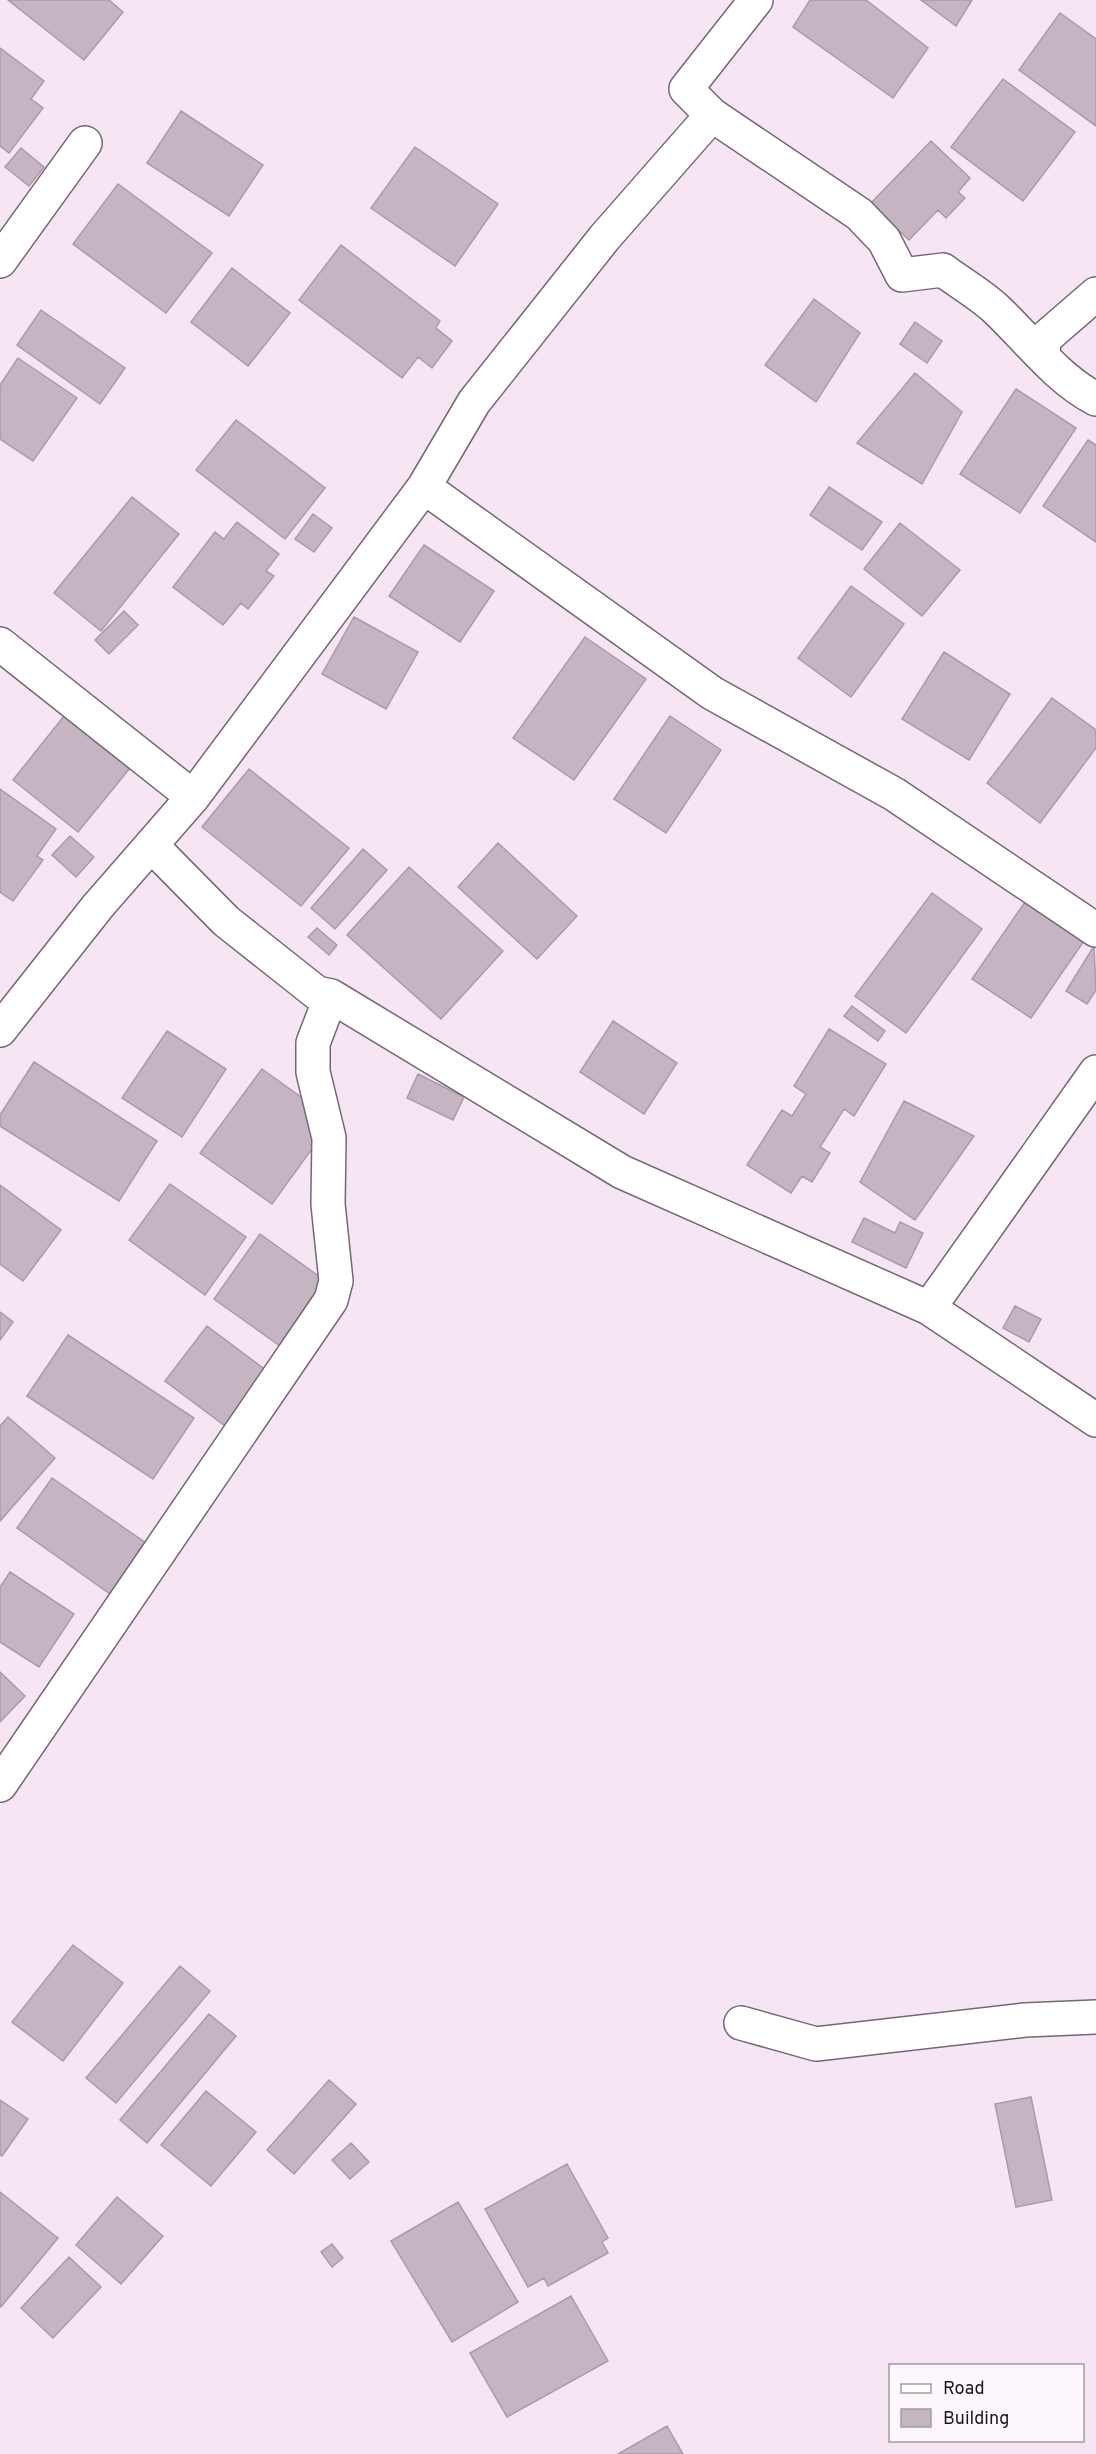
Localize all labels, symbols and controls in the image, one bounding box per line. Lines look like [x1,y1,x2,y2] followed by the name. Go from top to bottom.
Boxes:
[889,2364,1084,2442] legend
[943,2378,985,2401] text: Road
[943,2408,1009,2431] text: Building

